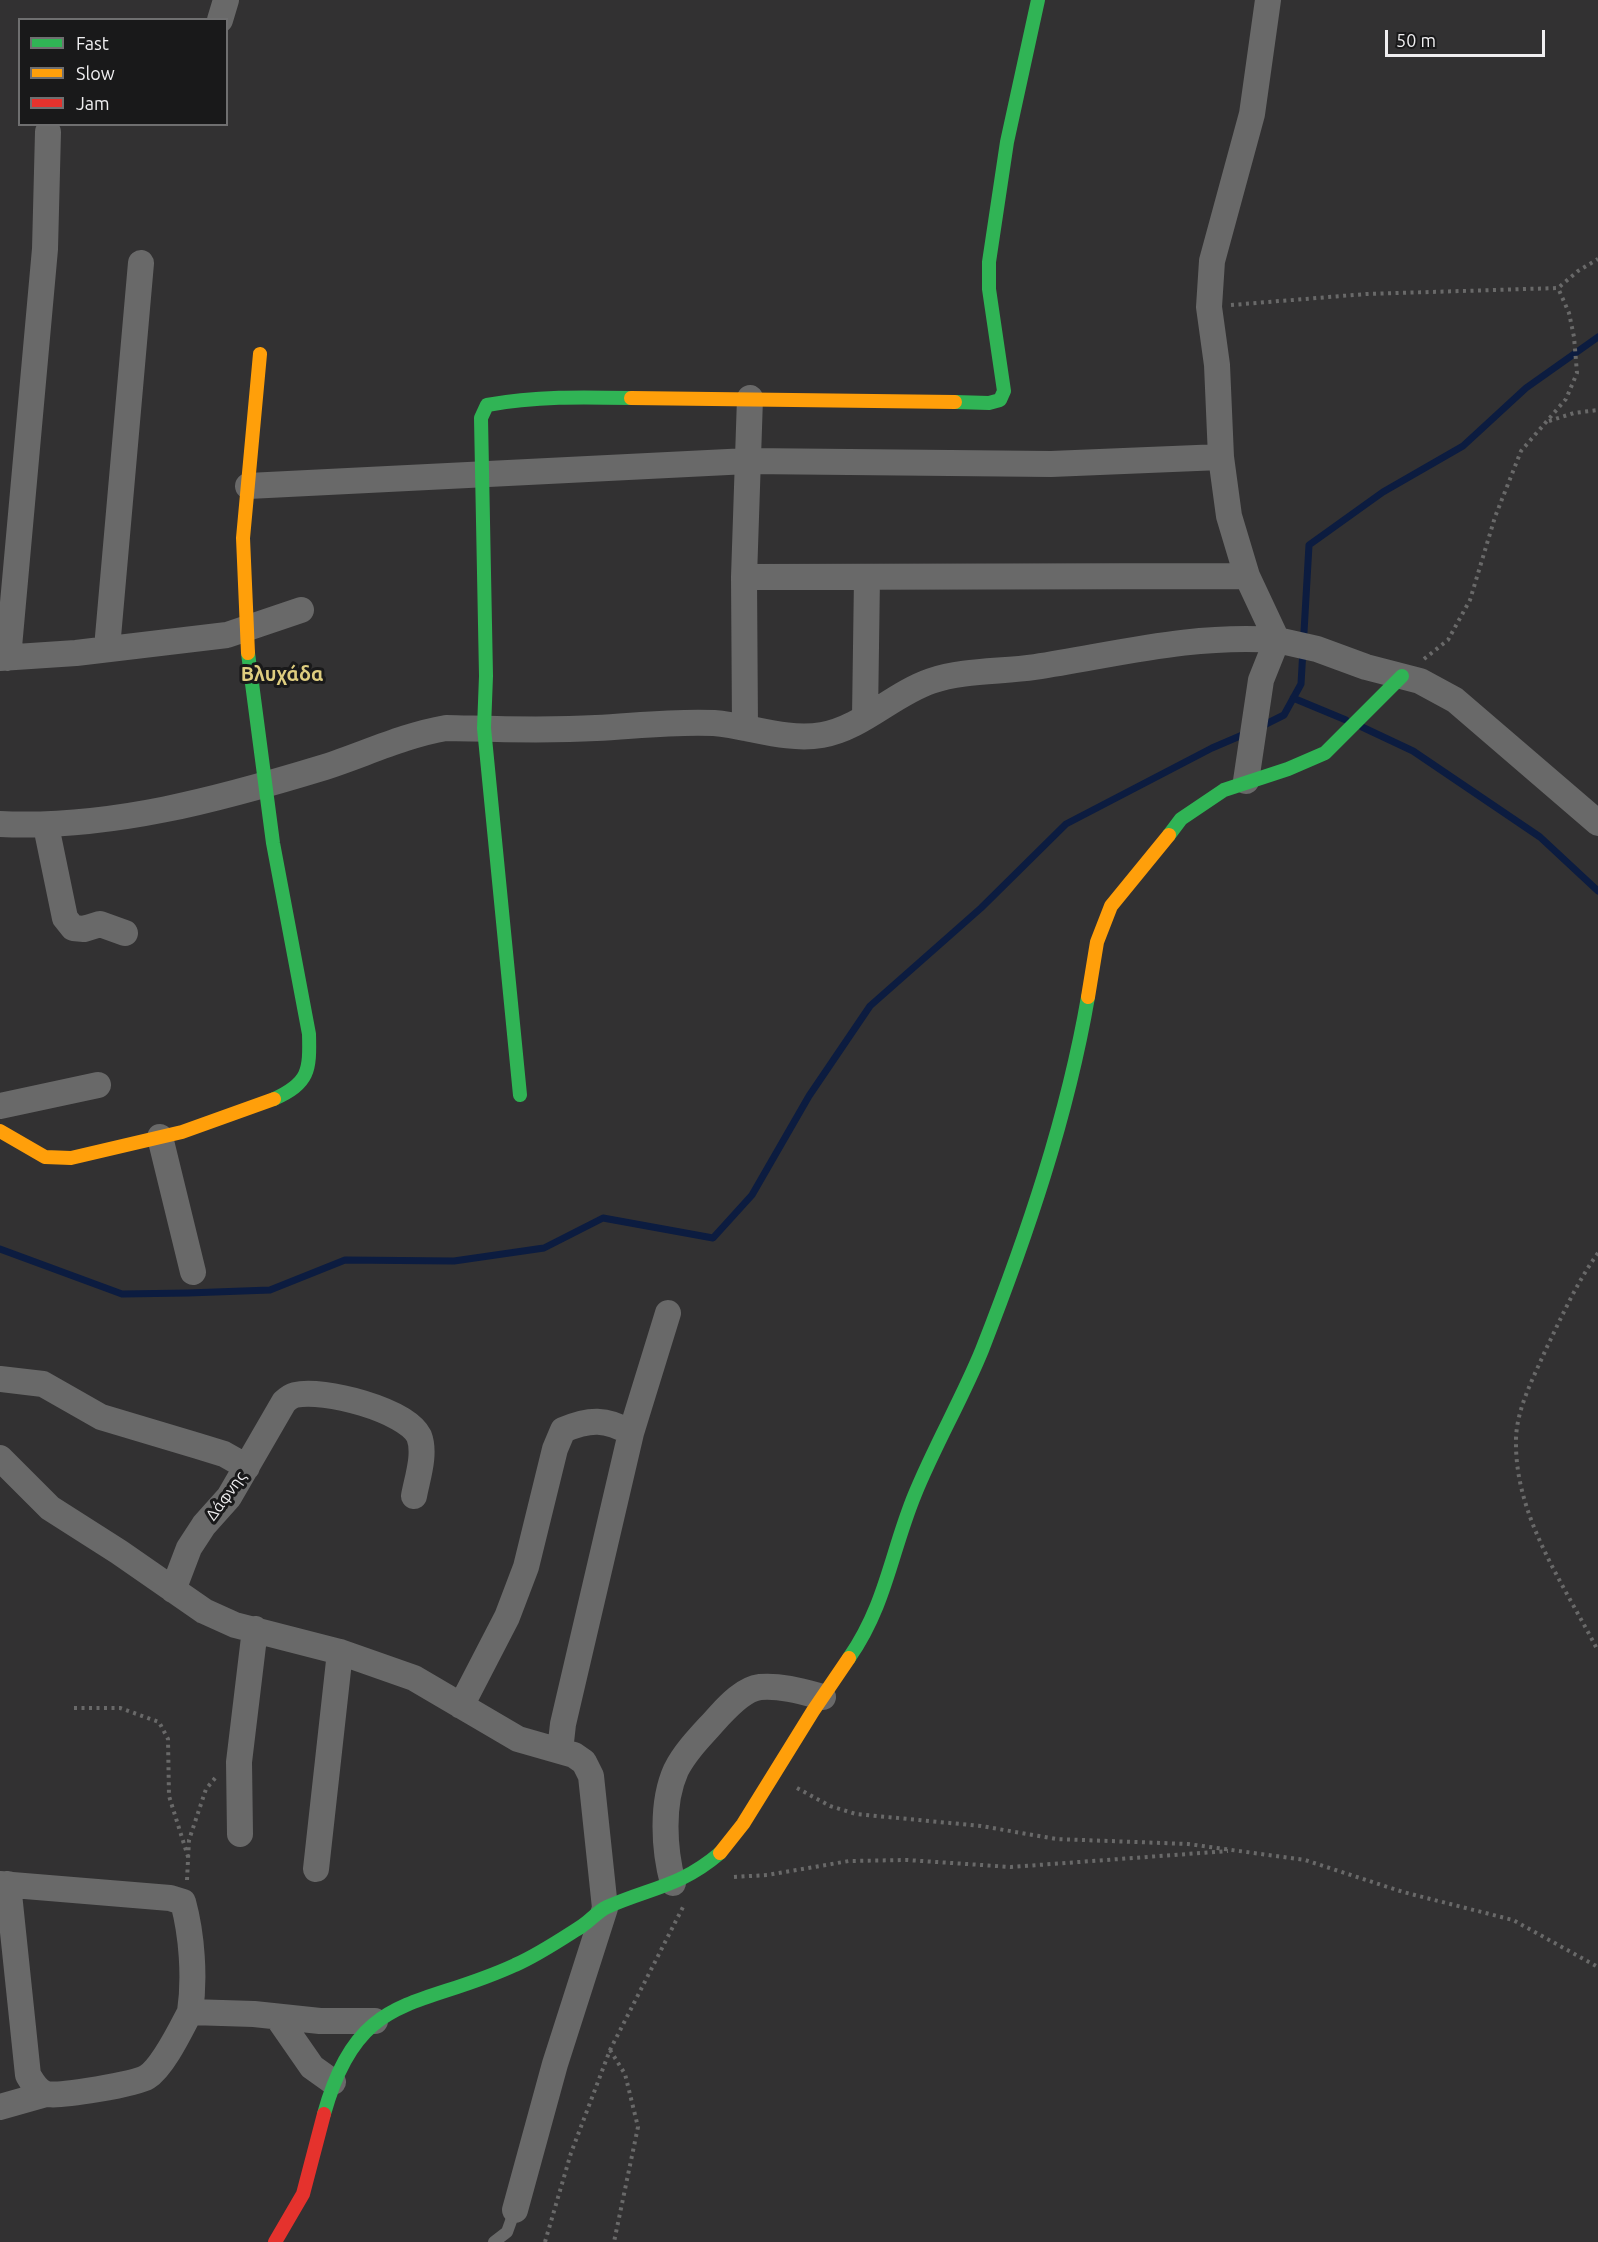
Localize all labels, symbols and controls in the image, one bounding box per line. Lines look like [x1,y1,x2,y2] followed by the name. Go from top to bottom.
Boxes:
[18,18,228,126] legend
[1388,18,1548,56] scale bar
[1396,30,1436,50] text: 50 m
[76,33,109,53] text: Fast
[76,63,115,83] text: Slow
[76,93,110,113] text: Jam
[241,662,323,686] district label: Βλυχάδα
[202,1468,250,1524] street label: Δάφνης

